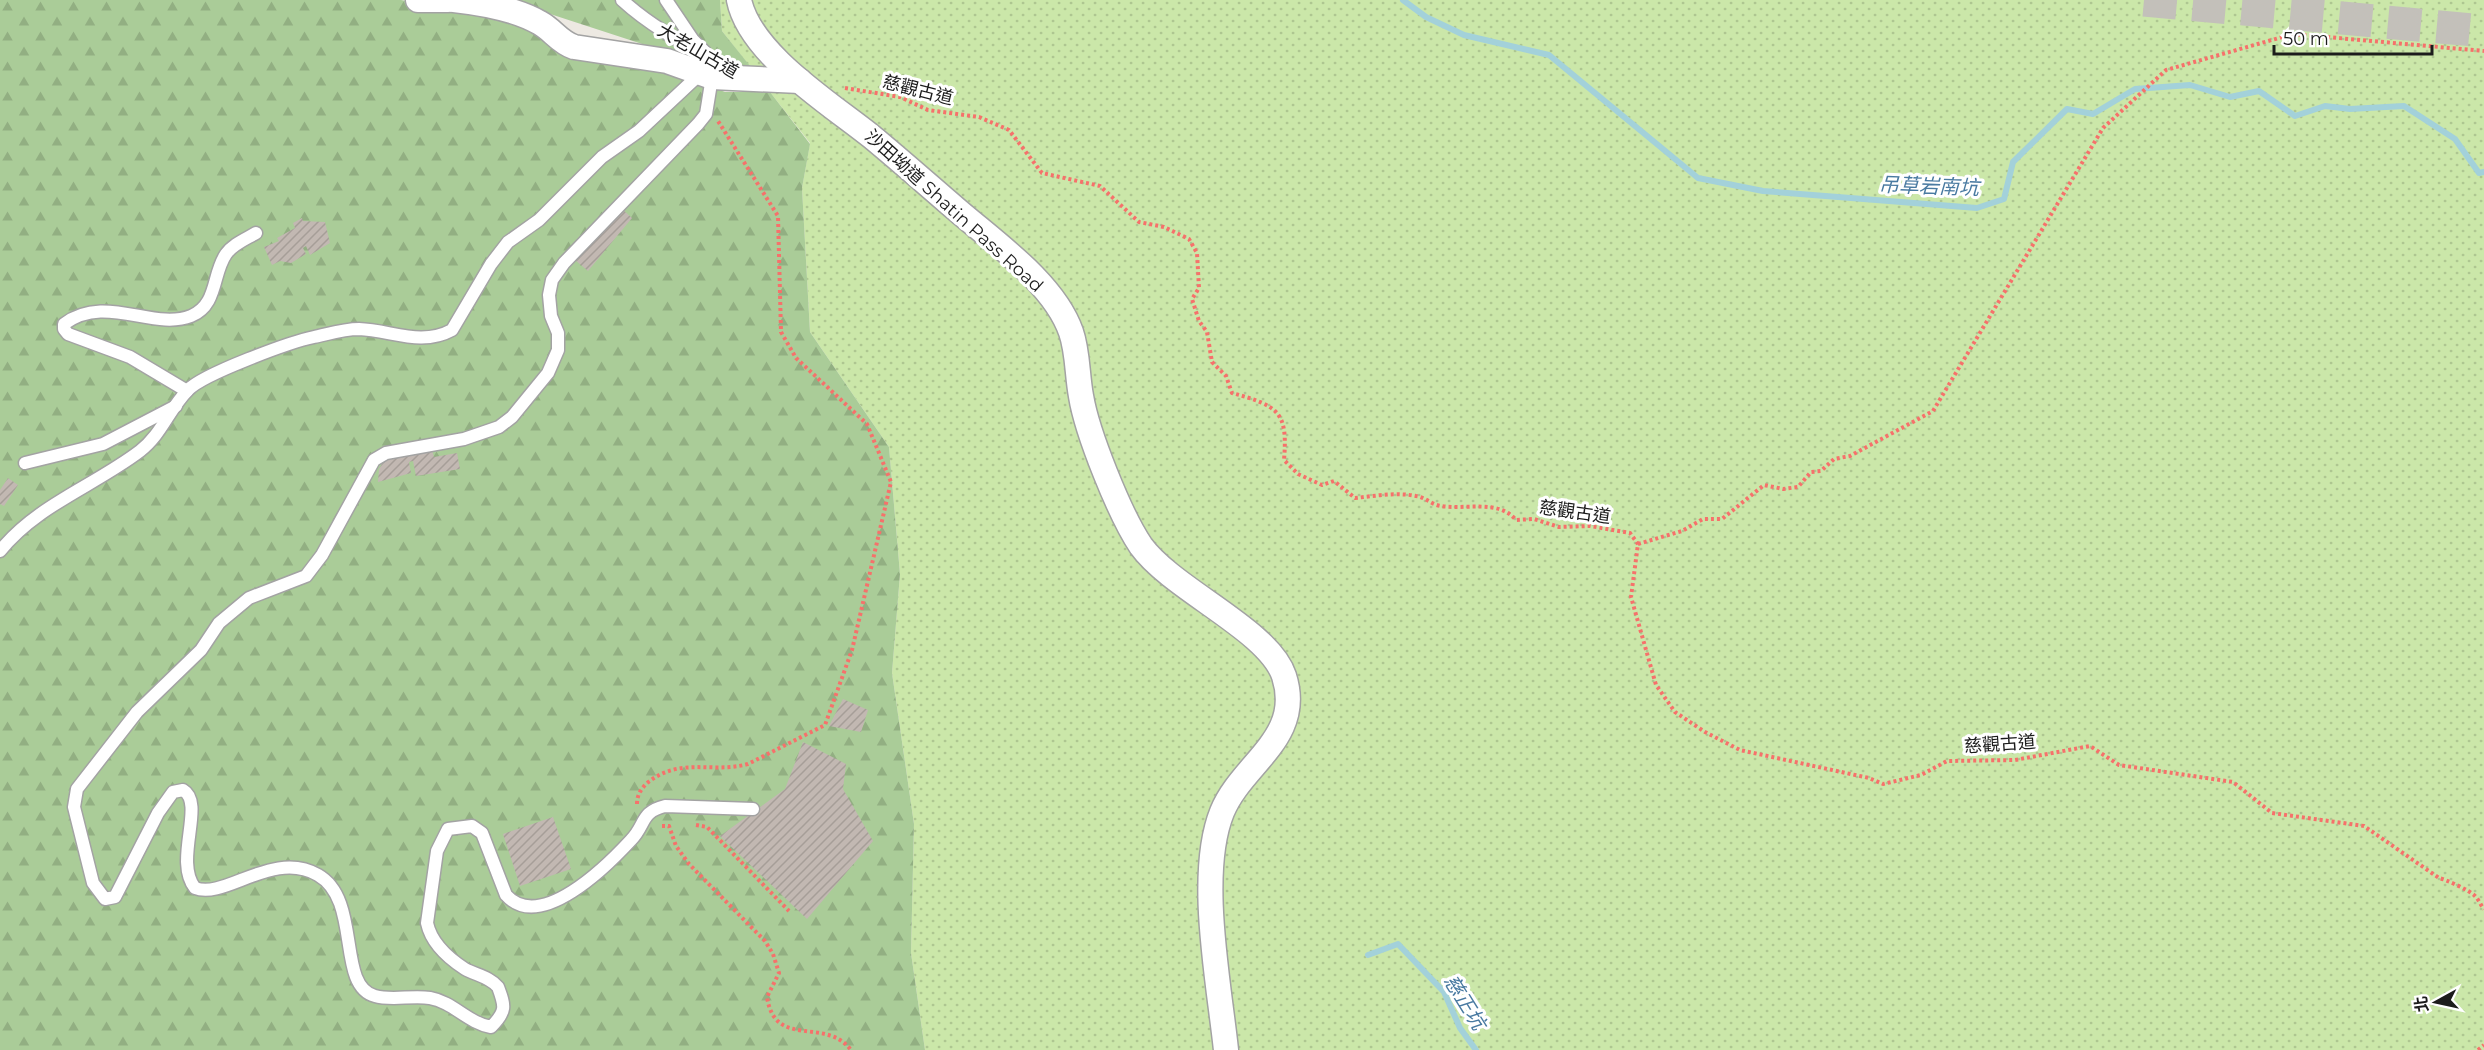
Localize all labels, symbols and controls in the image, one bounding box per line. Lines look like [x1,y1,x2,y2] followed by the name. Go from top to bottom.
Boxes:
[2274,18,2432,56] scale bar
[654,19,742,83] street label: 大老山古道
[2283,28,2329,50] text: 50 m
[880,71,956,109] street label: 慈觀古道
[860,125,1048,297] street label: 沙田坳道 Shatin Pass Road
[1879,172,1982,200] water label: 吊草岩南坑
[1538,496,1612,528] street label: 慈觀古道
[1963,731,2037,757] street label: 慈觀古道
[1439,970,1493,1036] water label: 慈正坑
[2406,972,2466,1032] north arrow
[2411,995,2432,1013] text: 北

